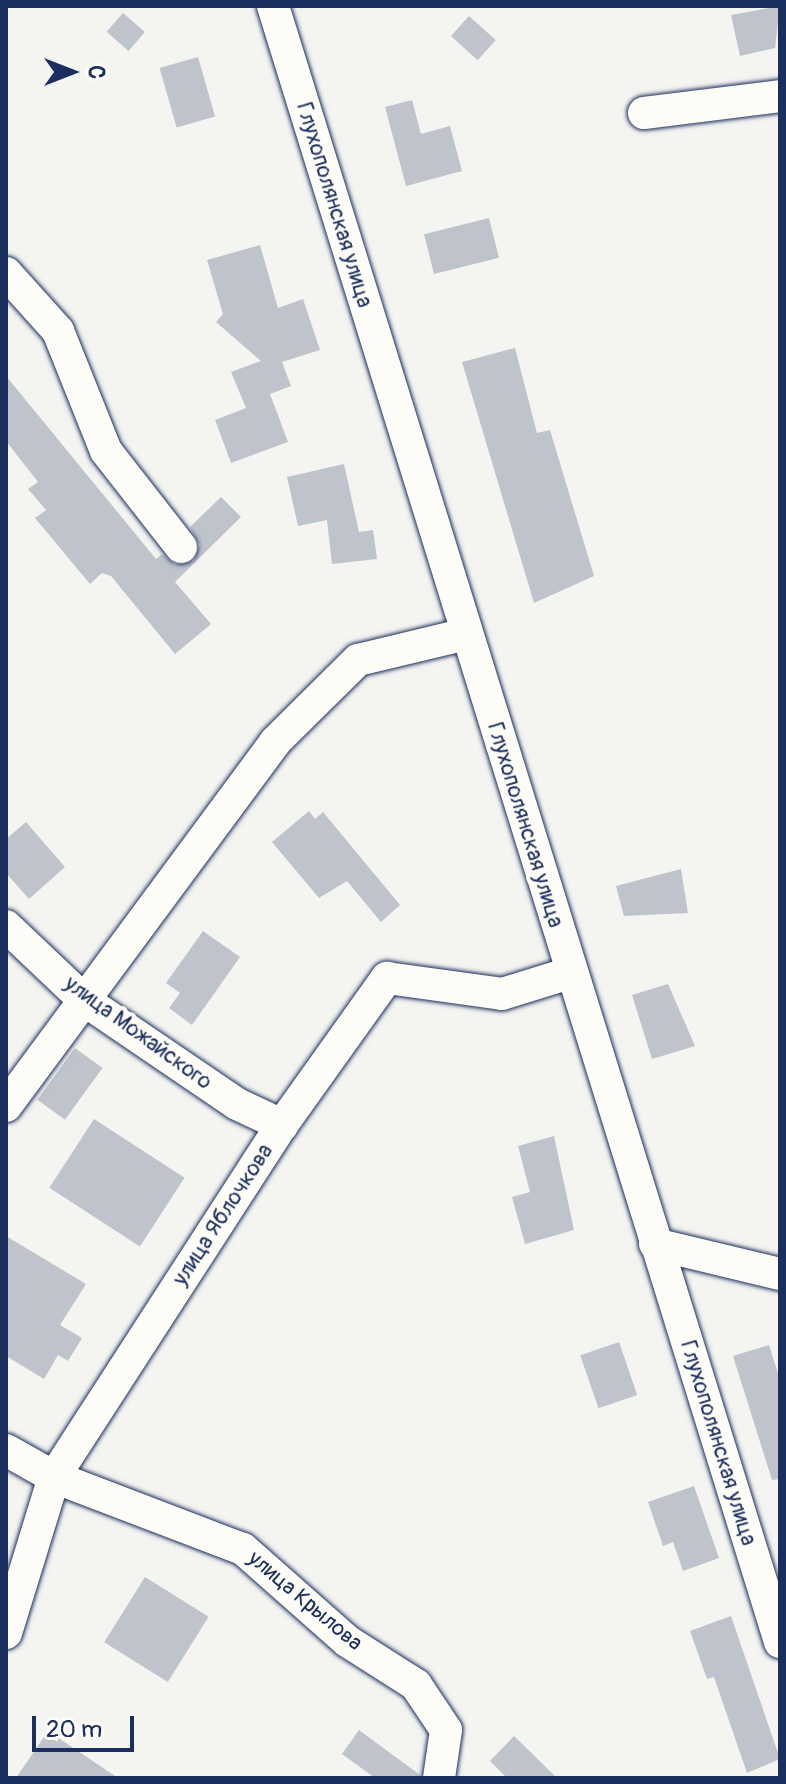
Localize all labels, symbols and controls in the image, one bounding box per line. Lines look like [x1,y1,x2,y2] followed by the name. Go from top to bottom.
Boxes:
[32,32,112,112] north arrow
[82,65,110,79] text: С
[290,99,378,311] street label: Глухополянская улица
[481,719,569,931] street label: Глухополянская улица
[59,971,217,1095] street label: улица Можайского
[167,1139,279,1291] street label: улица Яблочкова
[674,1337,762,1549] street label: Глухополянская улица
[242,1546,368,1656] street label: улица Крылова
[36,1700,138,1750] scale bar
[46,1715,102,1744] text: 20 m

